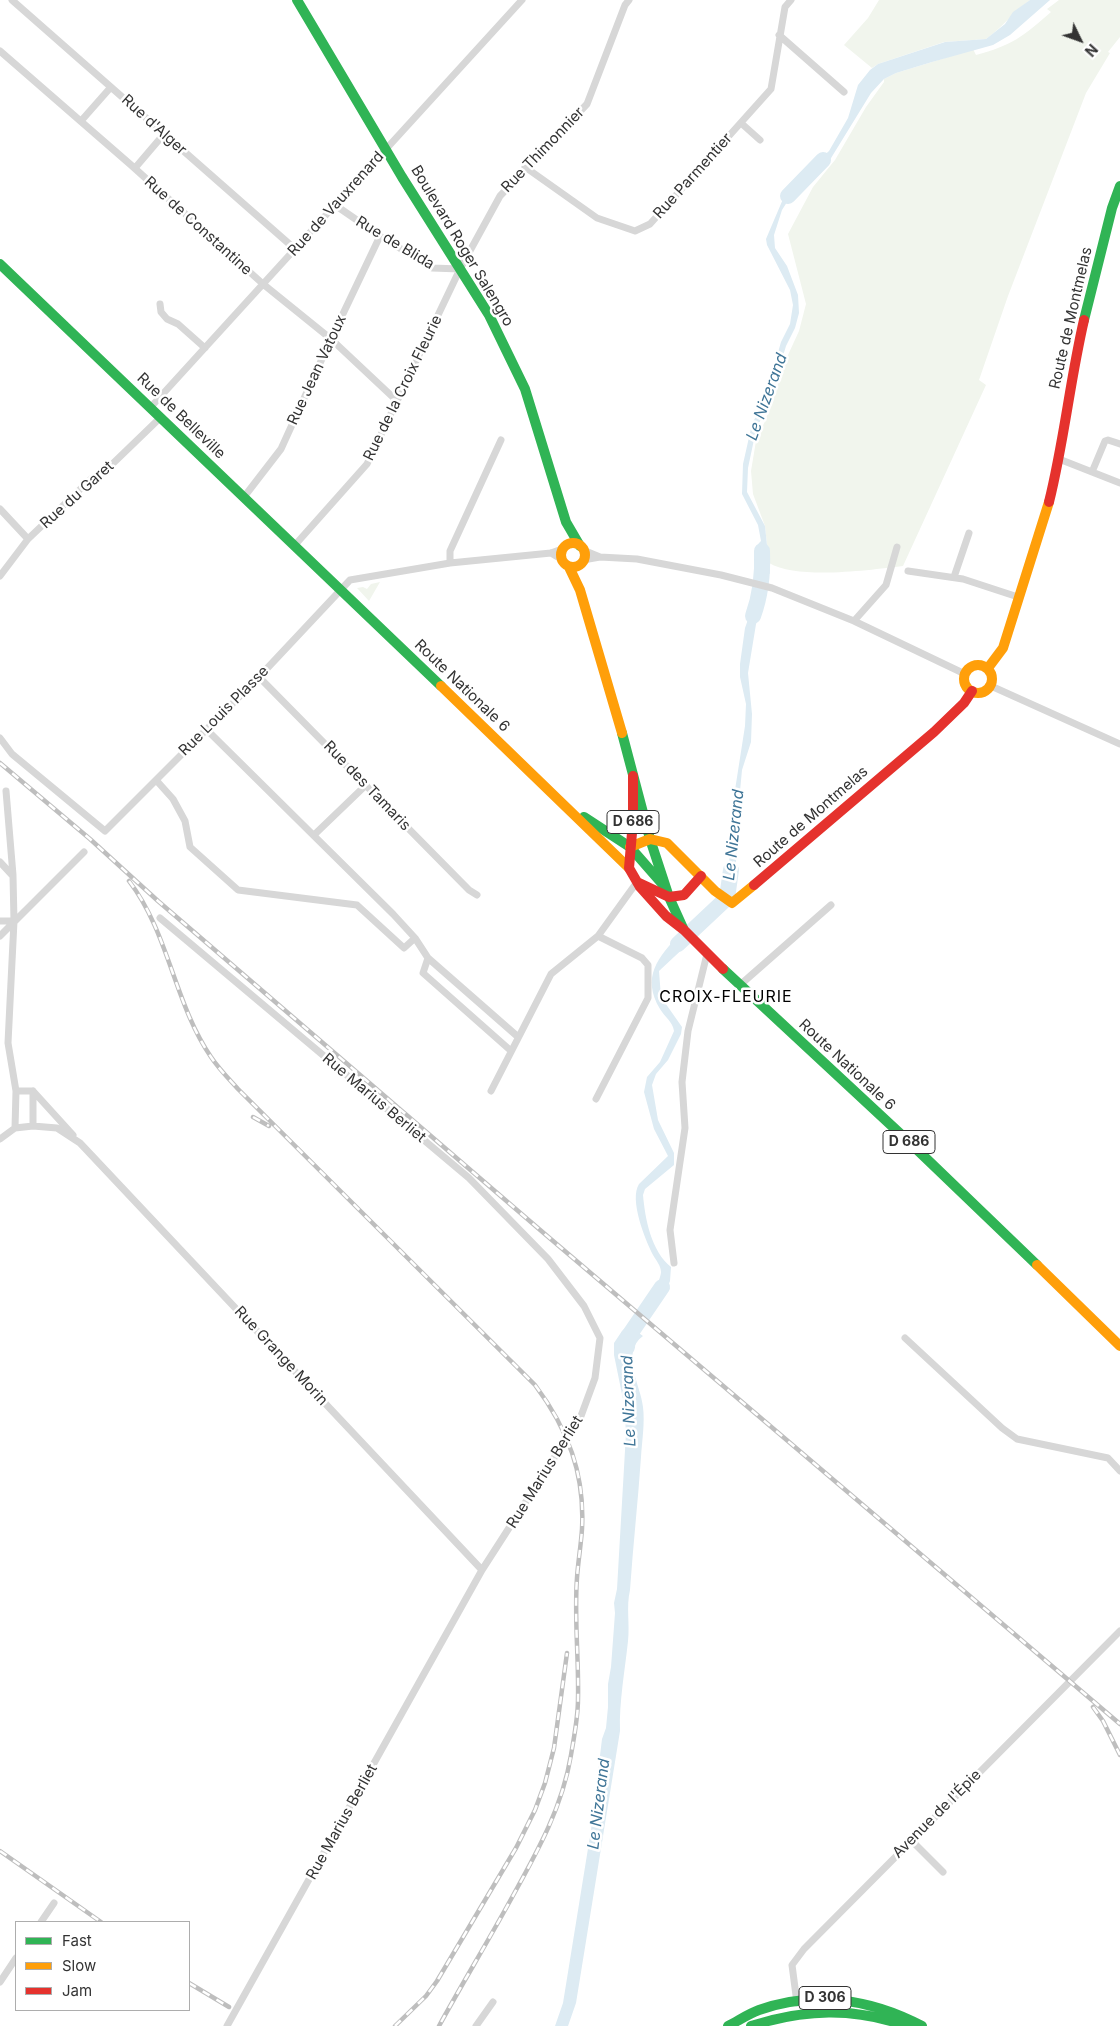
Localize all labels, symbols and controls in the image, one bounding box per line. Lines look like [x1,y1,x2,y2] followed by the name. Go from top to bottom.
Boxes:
[1055,15,1105,65] north arrow
[1082,41,1101,60] text: N
[118,91,190,159] street label: Rue d'Alger
[498,104,588,196] street label: Rue Thimonnier
[650,129,736,223] street label: Rue Parmentier
[284,148,388,260] street label: Rue de Vauxrenard
[407,162,517,330] street label: Boulevard Roger Salengro
[140,173,256,279] street label: Rue de Constantine
[353,213,437,273] street label: Rue de Blida
[1046,245,1096,391] street label: Route de Montmelas
[284,312,350,428] street label: Rue Jean Vatoux
[360,312,446,464] street label: Rue de la Croix Fleurie
[742,351,792,443] water label: Le Nizerand
[133,369,229,463] street label: Rue de Belleville
[37,457,117,533] street label: Rue du Garet
[411,636,513,736] street label: Route Nationale 6
[175,662,273,760] street label: Rue Louis Plasse
[320,737,414,835] street label: Rue des Tamaris
[750,763,872,871] street label: Route de Montmelas
[720,789,748,881] water label: Le Nizerand
[607,810,659,834] road number: D 686
[658,987,794,1007] district label: CROIX-FLEURIE
[795,1016,899,1114] street label: Route Nationale 6
[319,1050,429,1146] street label: Rue Marius Berliet
[883,1130,935,1154] road number: D 686
[231,1303,331,1409] street label: Rue Grange Morin
[618,1355,640,1447] water label: Le Nizerand
[503,1412,587,1532] street label: Rue Marius Berliet
[584,1757,614,1851] water label: Le Nizerand
[303,1761,381,1883] street label: Rue Marius Berliet
[889,1766,985,1862] street label: Avenue de l'Épie
[15,1921,190,2011] legend
[62,1931,92,1950] text: Fast
[62,1956,96,1975] text: Slow
[62,1981,92,2000] text: Jam
[799,1986,851,2010] road number: D 306

